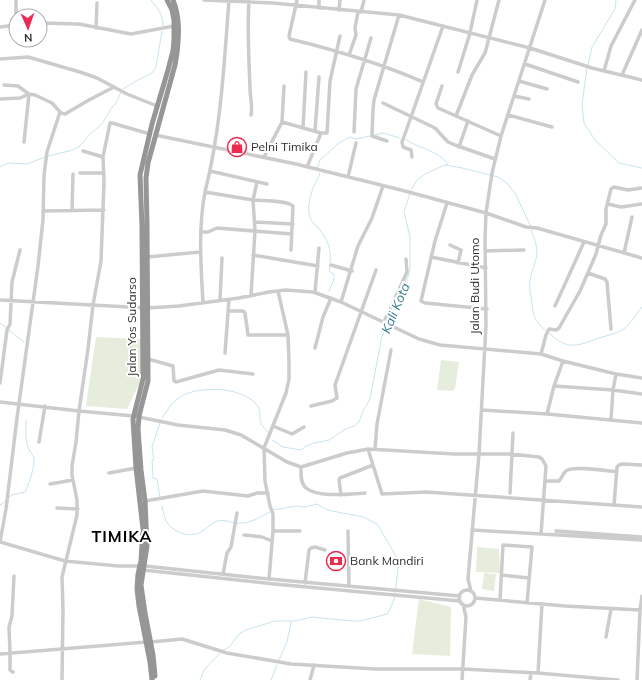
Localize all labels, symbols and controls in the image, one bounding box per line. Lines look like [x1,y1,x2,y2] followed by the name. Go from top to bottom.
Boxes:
[8,8,48,48] north arrow
[24,31,33,45] text: N
[226,136,248,158] shop icon: Pelni Timika
[251,139,318,154] place label: Pelni Timika
[467,237,482,334] street label: Jalan Budi Utomo
[124,277,139,377] street label: Jalan Yos Sudarso
[377,280,413,336] water label: Kali Kota
[91,526,153,546] district label: TIMIKA
[325,550,347,572] bank icon: Bank Mandiri
[350,553,424,568] place label: Bank Mandiri

